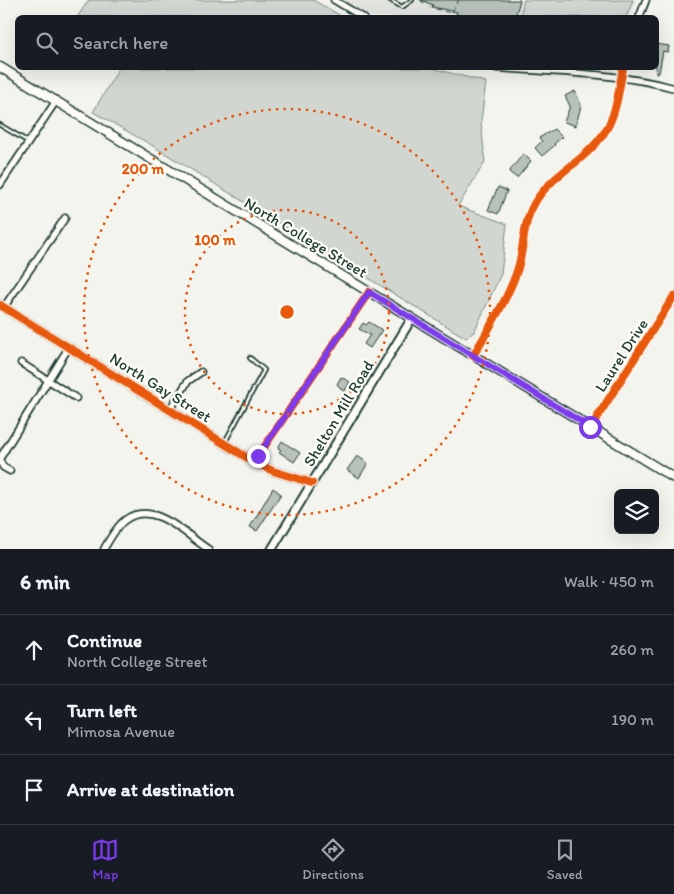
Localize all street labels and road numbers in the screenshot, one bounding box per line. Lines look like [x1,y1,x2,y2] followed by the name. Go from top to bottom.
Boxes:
[241,193,371,282] street label: North College Street
[591,315,652,395] street label: Laurel Drive
[106,349,215,426] street label: North Gay Street
[299,357,378,470] street label: Shelton Mill Road

